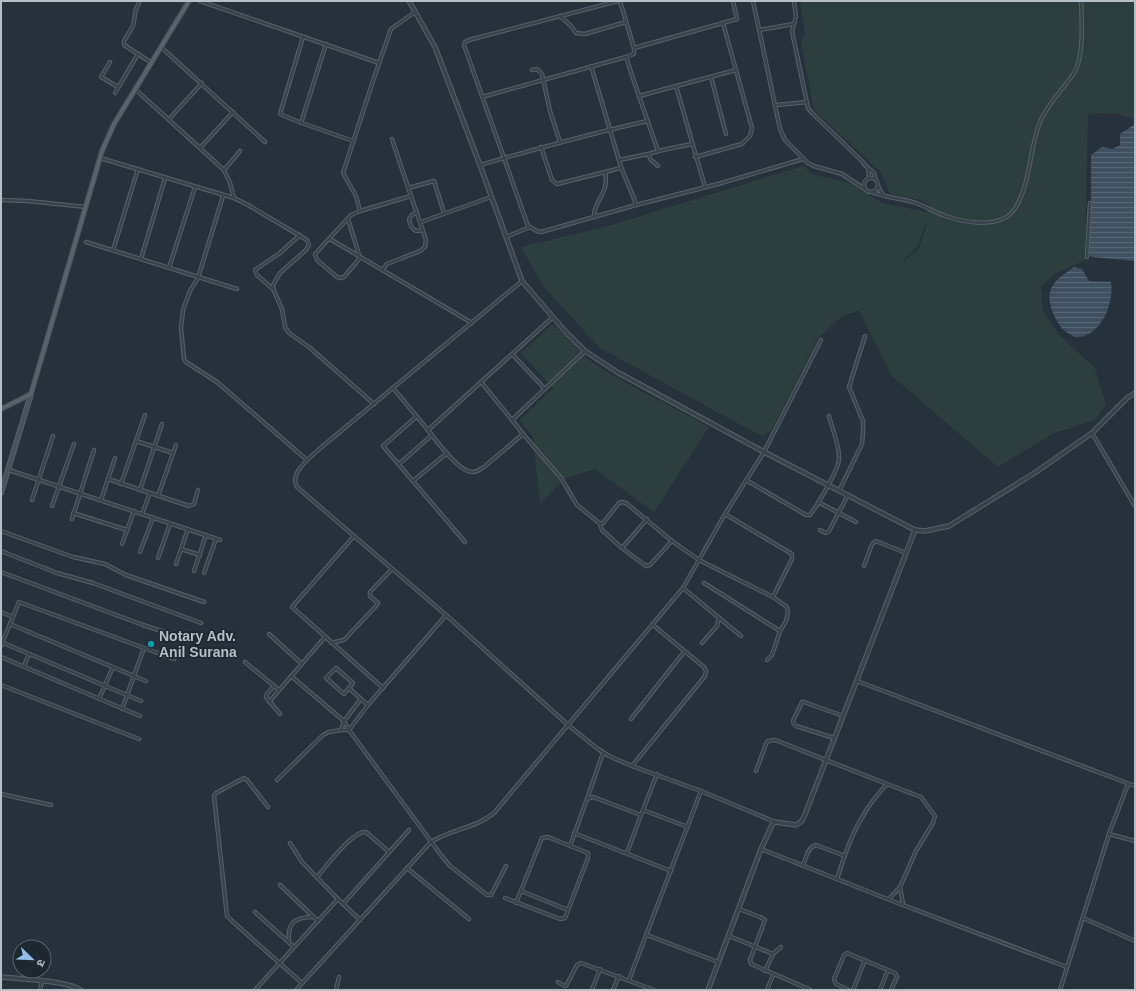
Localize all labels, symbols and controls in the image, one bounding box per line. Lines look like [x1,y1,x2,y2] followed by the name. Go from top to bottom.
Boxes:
[159,628,237,660] place label: Notary Adv. Anil Surana
[146,639,156,649] marker: Notary Adv. Anil Surana
[12,939,52,979] north arrow
[34,958,48,969] text: उ

